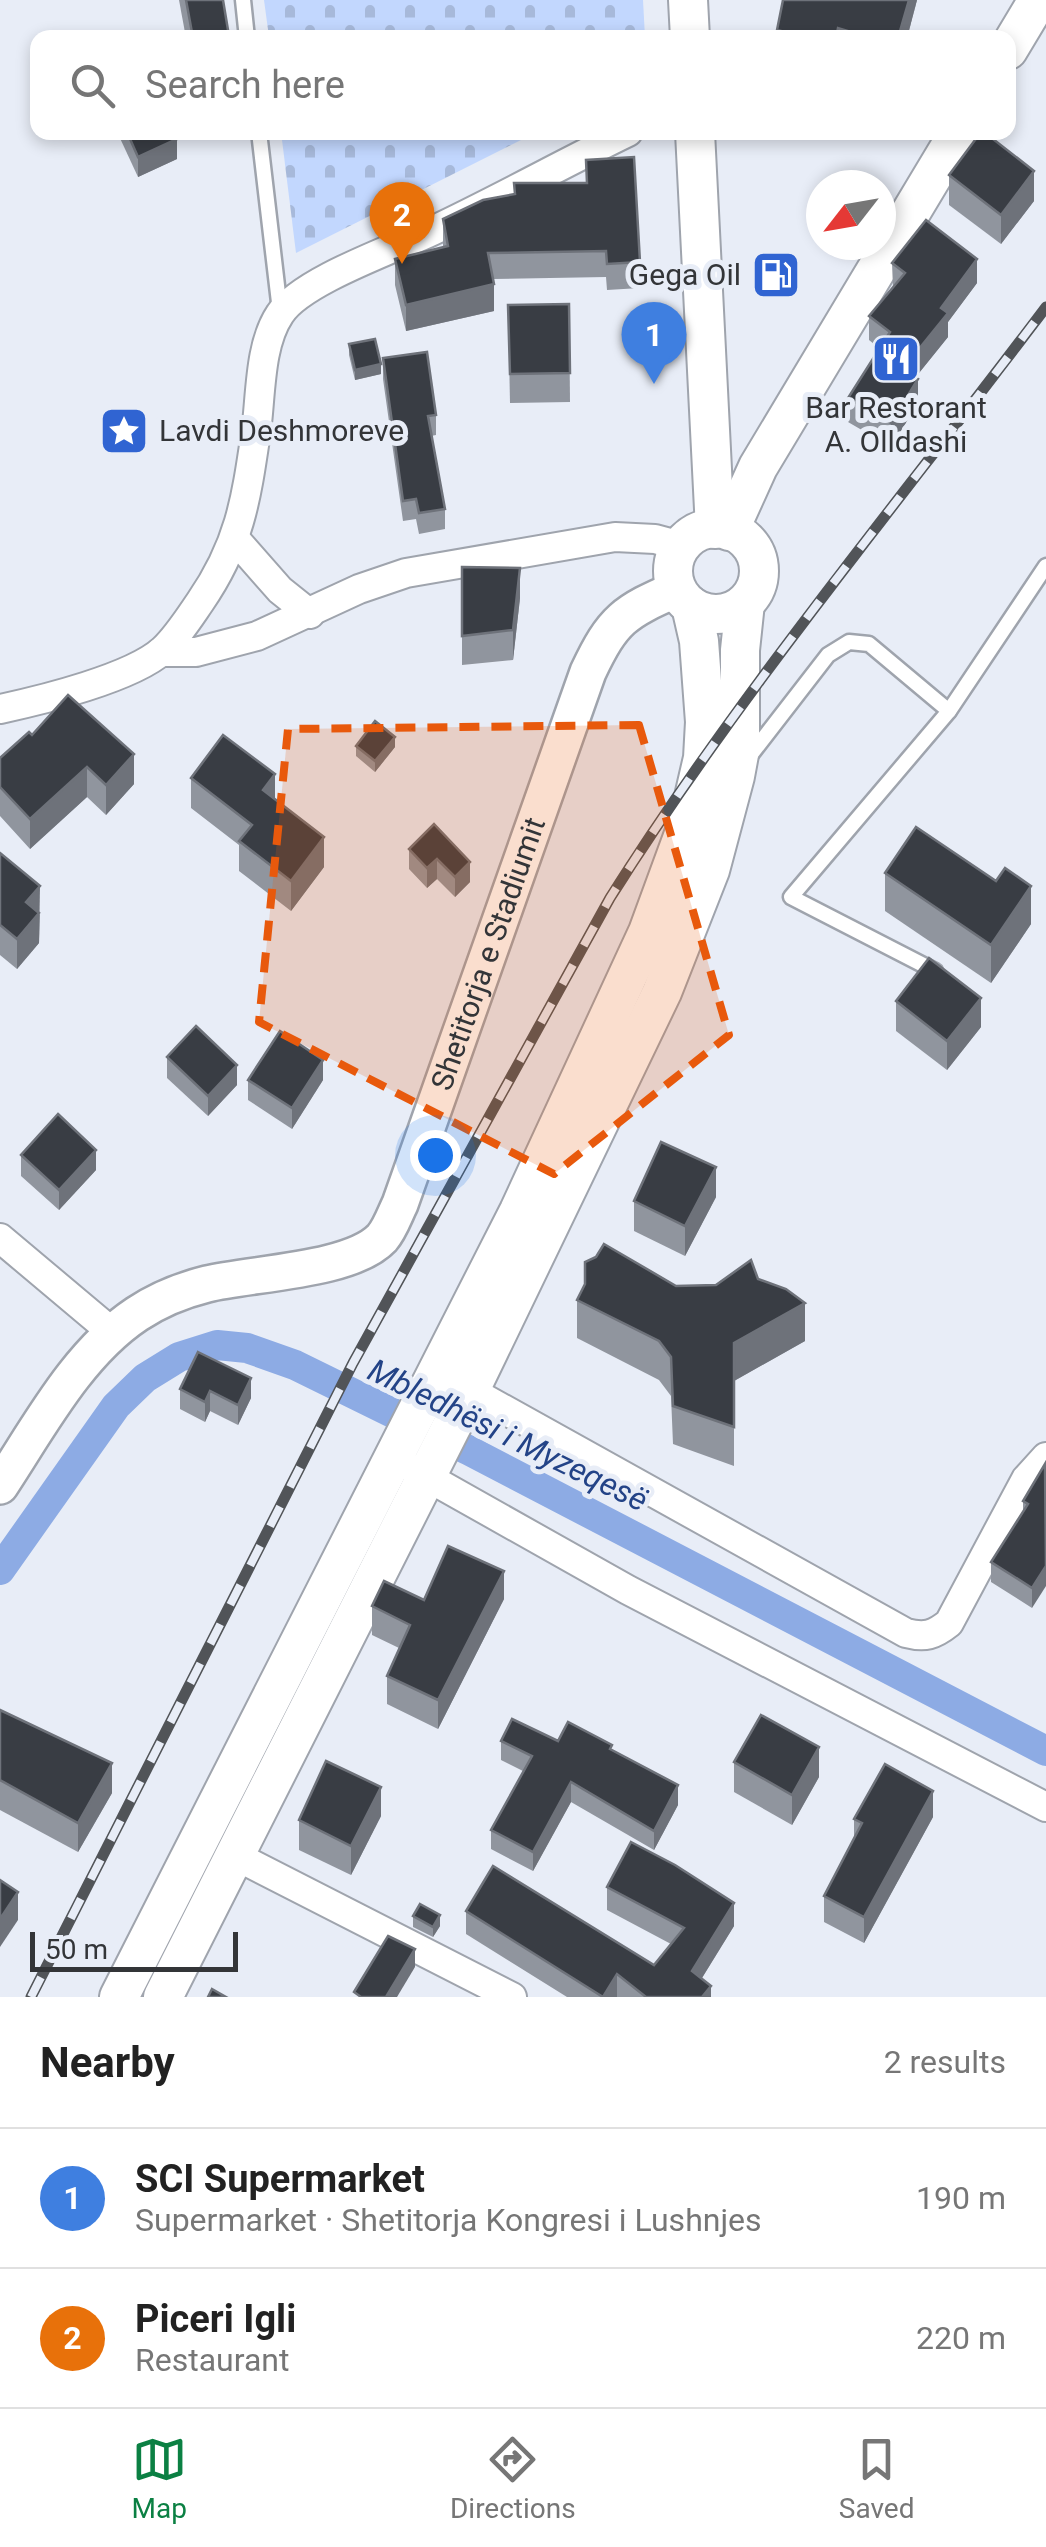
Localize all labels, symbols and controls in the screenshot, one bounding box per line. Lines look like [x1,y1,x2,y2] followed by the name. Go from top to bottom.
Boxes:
[30,30,1016,140] search box
[65,58,120,113] icon: search
[145,63,345,107] text: Search here
[806,170,896,260] north arrow
[370,182,434,264] pin: 2
[750,249,802,301] fuel station icon: Gega Oil
[629,257,741,292] place label: Gega Oil
[622,302,686,384] pin: 1
[870,333,922,385] restaurant icon: Bar Restorant A. Olldashi
[805,390,987,459] place label: Bar Restorant A. Olldashi
[98,405,150,457] place icon: Lavdi Deshmoreve
[159,413,404,448] place label: Lavdi Deshmoreve
[424,813,552,1095] street label: Shetitorja e Stadiumit
[410,1130,461,1181] your location
[362,1351,654,1519] water label: Mbledhësi i Myzeqesë
[30,1927,238,1972] scale bar
[45,1933,108,1966] text: 50 m
[40,2038,175,2087] text: Nearby
[884,2043,1006,2081] text: 2 results
[135,2157,425,2201] text: SCI Supermarket
[63,2179,82,2217] text: 1
[916,2179,1006,2217] text: 190 m
[135,2201,762,2239] text: Supermarket · Shetitorja Kongresi i Lushnjes
[135,2297,296,2341] text: Piceri Igli
[63,2319,82,2357] text: 2
[916,2319,1006,2357] text: 220 m
[135,2341,289,2379] text: Restaurant
[132,2432,187,2525] tab: Map
[450,2432,576,2525] tab: Directions
[839,2432,914,2525] tab: Saved

